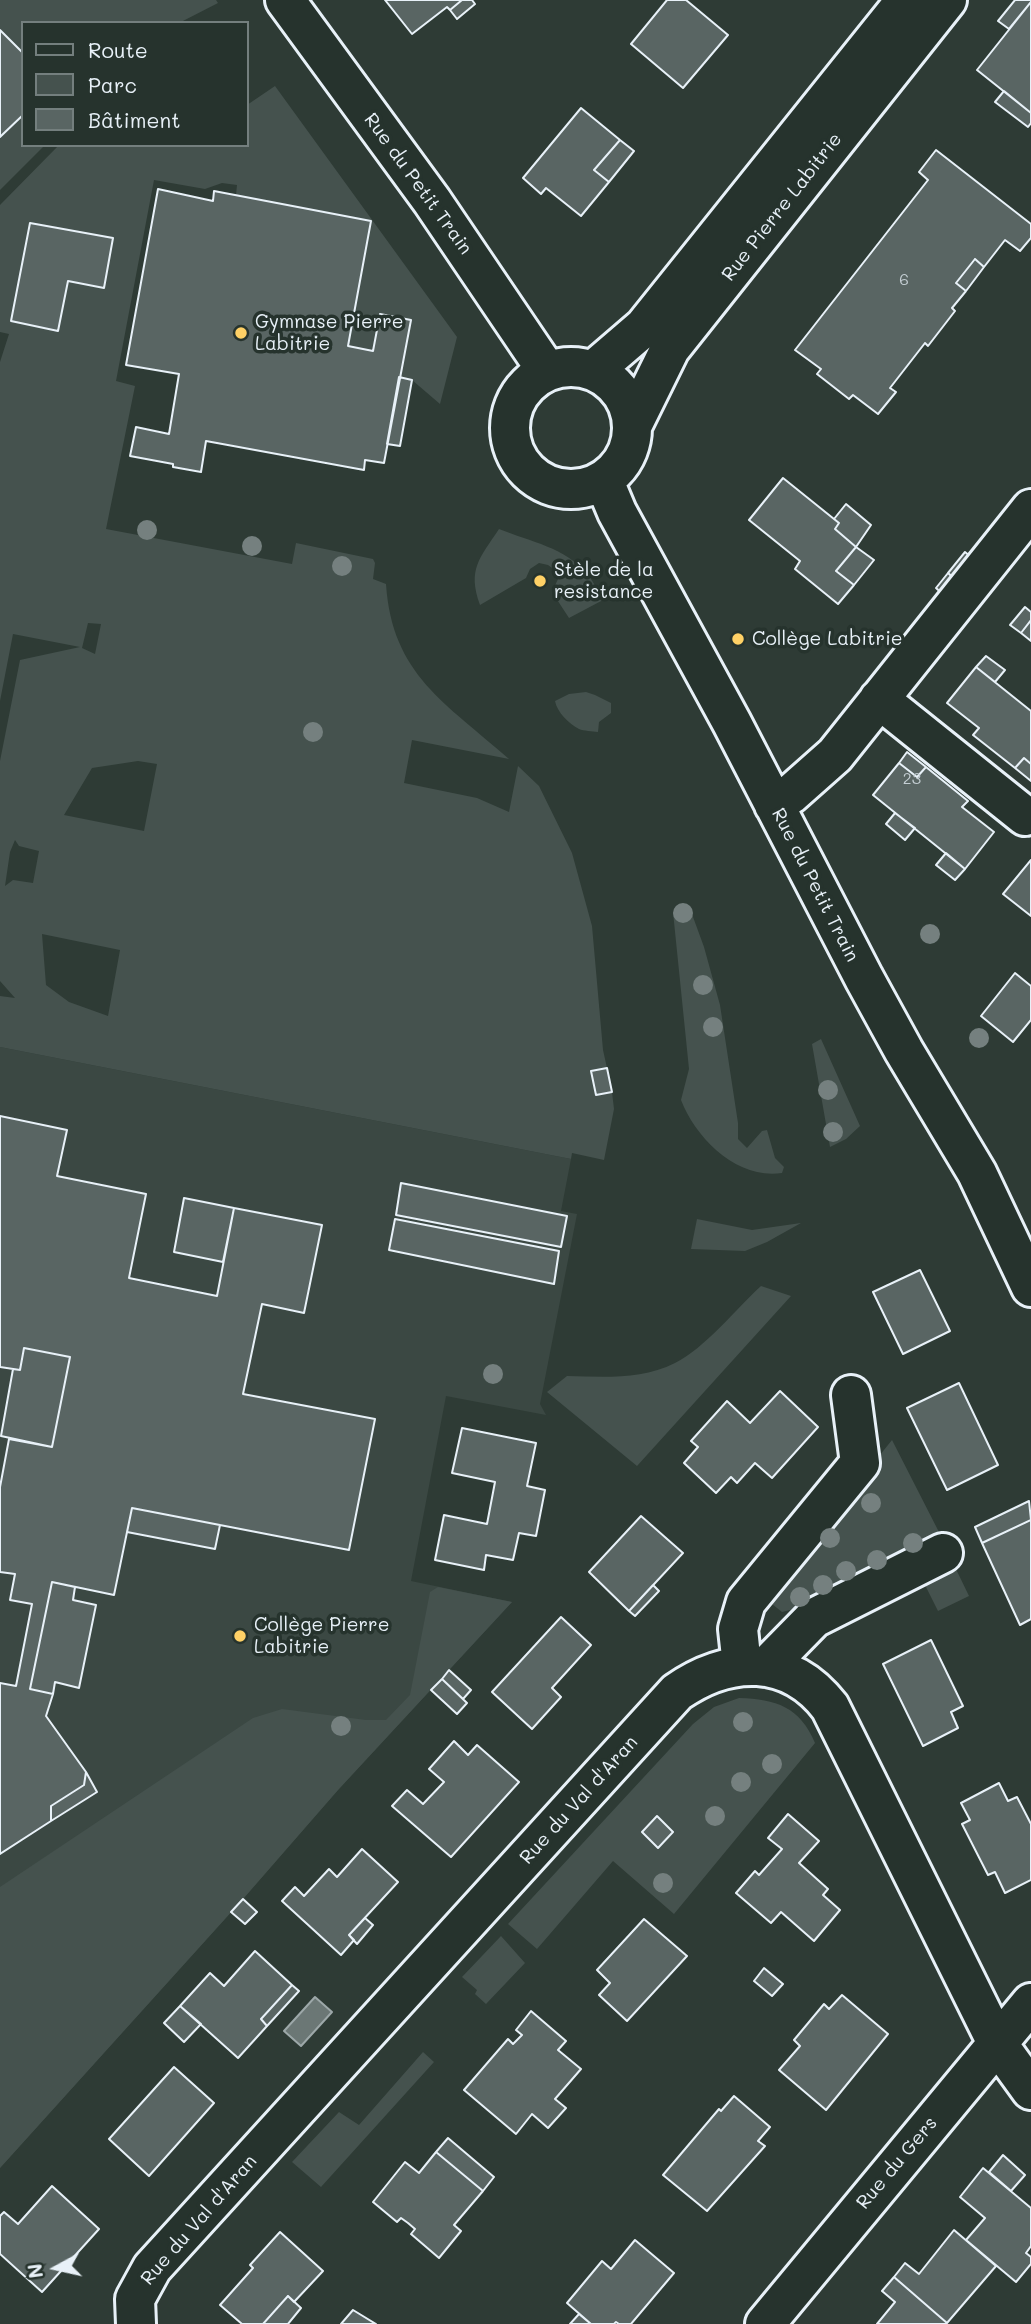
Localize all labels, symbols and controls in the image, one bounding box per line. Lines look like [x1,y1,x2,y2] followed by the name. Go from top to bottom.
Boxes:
[21,21,248,147] legend
[88,36,148,63] text: Route
[88,71,137,98] text: Parc
[88,106,180,133] text: Bâtiment
[359,109,477,259] street label: Rue du Petit Train
[717,128,847,286] street label: Rue Pierre Labitrie
[899,270,909,290] house number: 6
[255,311,404,355] place label: Gymnase Pierre Labitrie
[233,325,249,341] marker: Gymnase Pierre Labitrie
[554,559,654,603] place label: Stèle de la resistance
[532,573,548,589] marker: Stèle de la resistance
[752,628,903,650] place label: Collège Labitrie
[730,631,746,647] marker: Collège Labitrie
[903,769,921,789] house number: 23
[766,804,864,966] street label: Rue du Petit Train
[254,1614,389,1658] place label: Collège Pierre Labitrie
[232,1628,248,1644] marker: Collège Pierre Labitrie
[515,1731,643,1869] street label: Rue du Val d'Aran
[852,2112,942,2214] street label: Rue du Gers
[136,2150,262,2290] street label: Rue du Val d'Aran
[21,2233,91,2303] north arrow
[21,2262,48,2280] text: N

